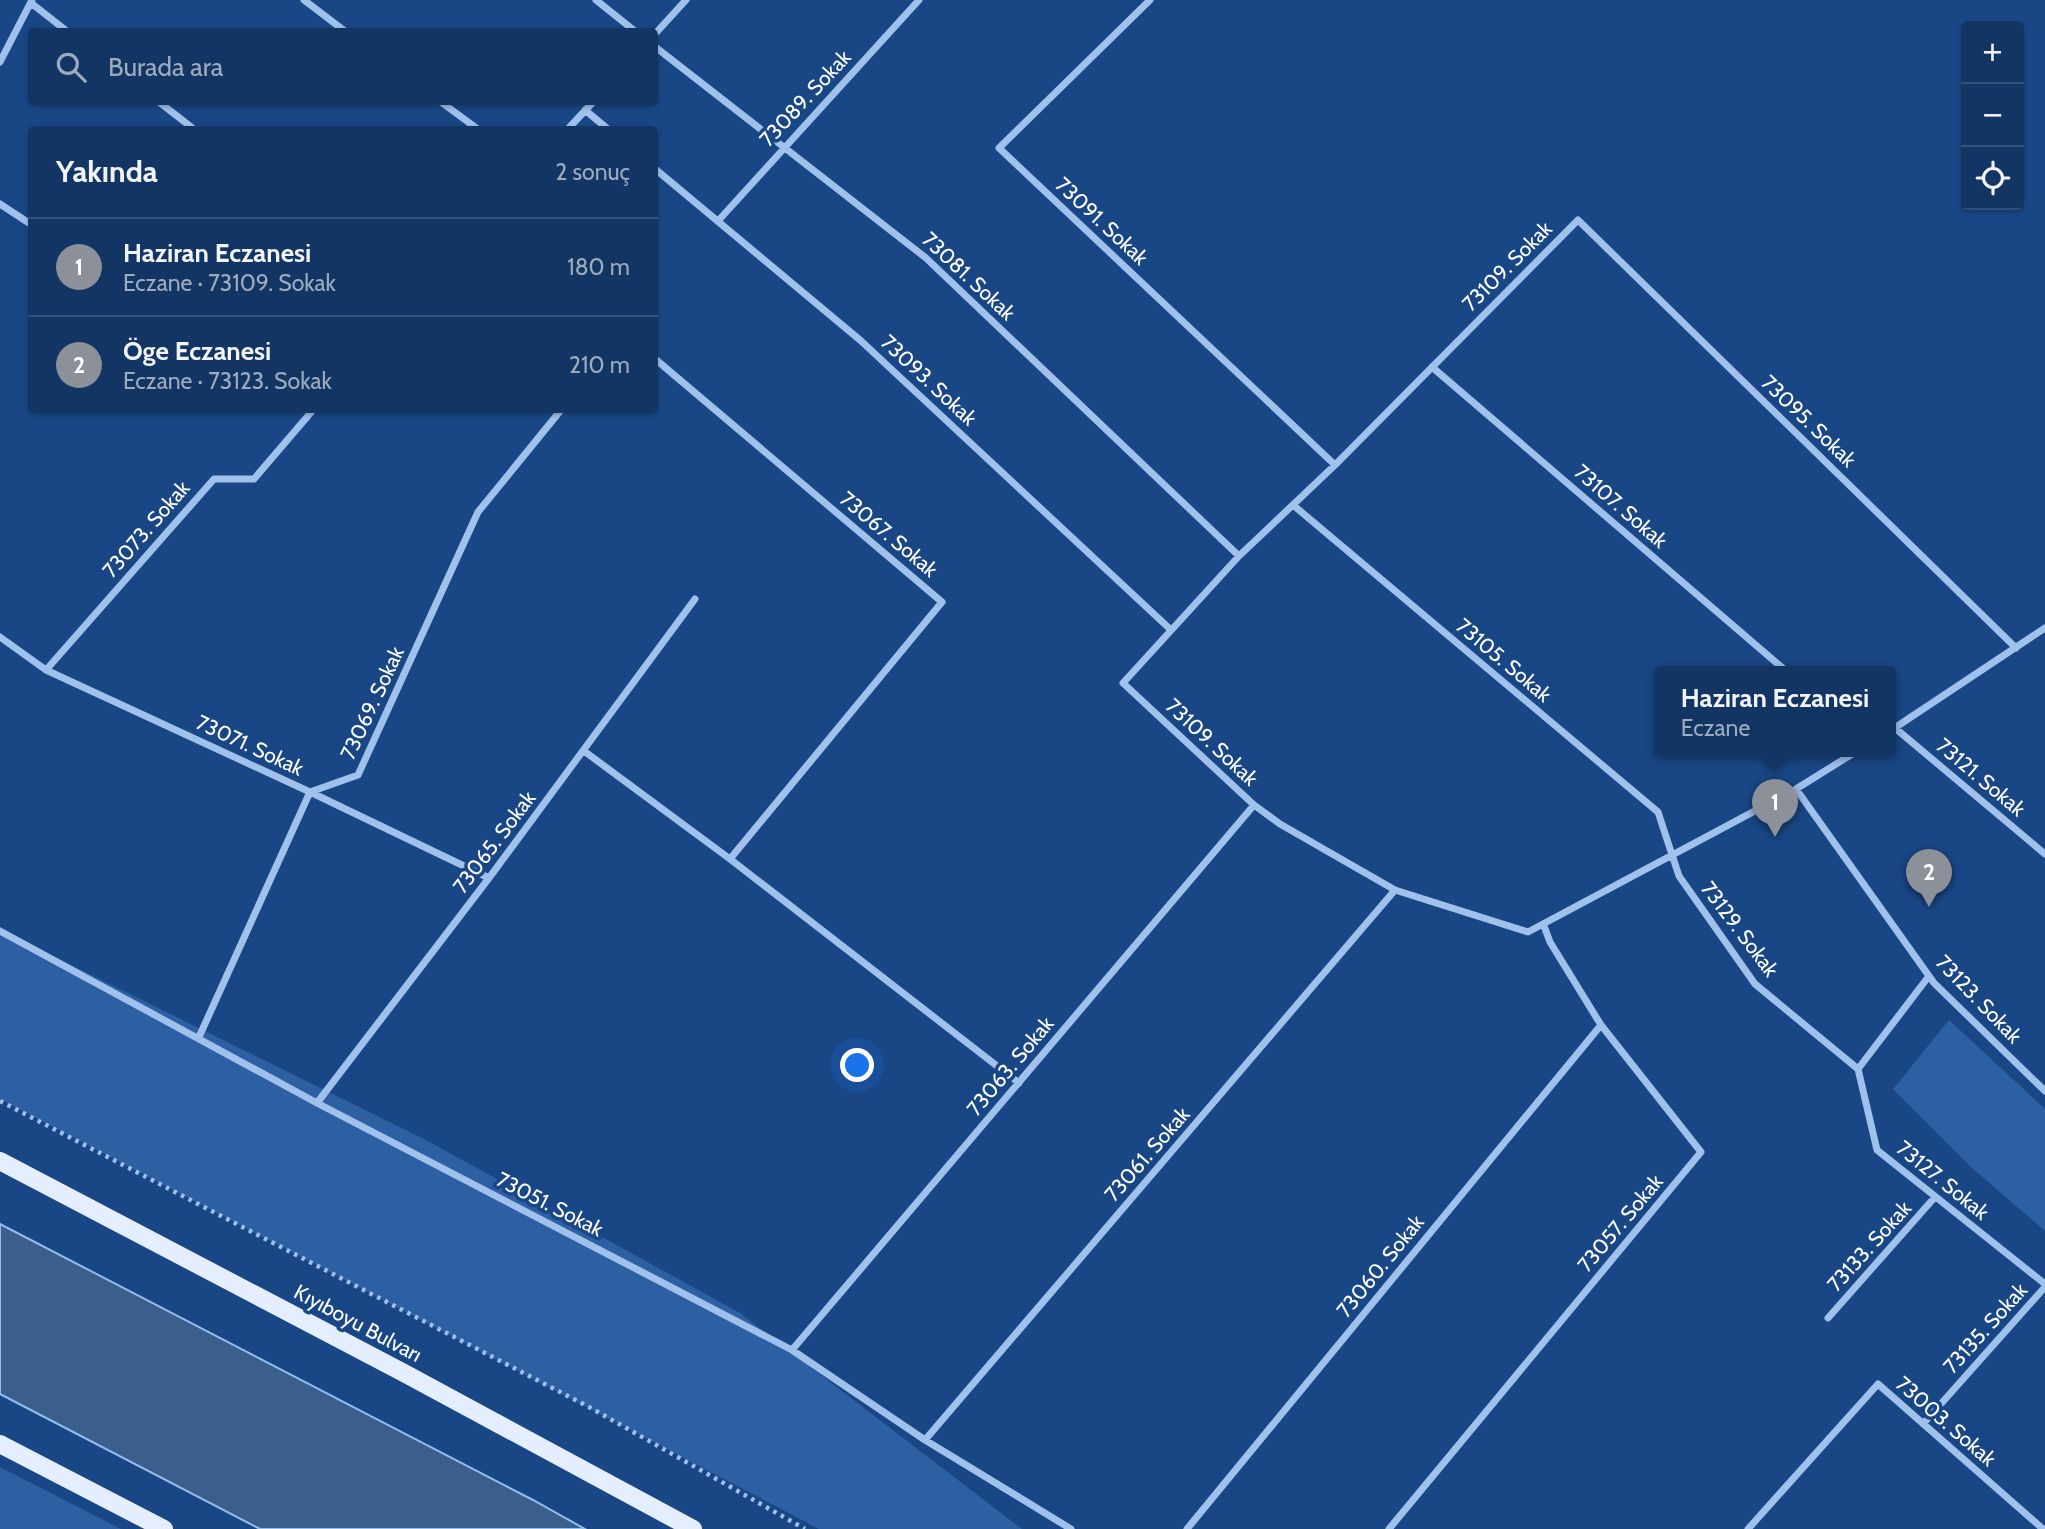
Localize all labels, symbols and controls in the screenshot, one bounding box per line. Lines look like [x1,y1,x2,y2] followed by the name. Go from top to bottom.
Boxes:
[1961,21,2024,210] map controls
[1961,21,2024,84] button: +
[28,28,658,105] search box
[754,44,856,151] street label: 73089. Sokak
[52,48,90,86] icon: search
[108,51,223,83] text: Burada ara
[1961,84,2024,147] button: −
[1961,147,2024,210] button: locate
[56,153,158,190] text: Yakında
[555,158,630,186] text: 2 sonuç
[1051,172,1154,270] street label: 73091. Sokak
[1457,216,1557,316] street label: 73109. Sokak
[917,227,1021,326] street label: 73081. Sokak
[123,237,311,269] text: Haziran Eczanesi
[75,253,83,281] text: 1
[567,253,630,281] text: 180 m
[123,269,336,297] text: Eczane · 73109. Sokak
[876,329,982,431] street label: 73093. Sokak
[123,335,271,367] text: Öge Eczanesi
[73,351,85,379] text: 2
[569,351,630,379] text: 210 m
[123,367,332,395] text: Eczane · 73123. Sokak
[1757,370,1862,473] street label: 73095. Sokak
[1570,459,1673,553] street label: 73107. Sokak
[97,475,195,582] street label: 73073. Sokak
[835,486,943,582] street label: 73067. Sokak
[1451,613,1557,707] street label: 73105. Sokak
[335,642,409,763] street label: 73069. Sokak
[1654,666,1896,757] popup
[1681,682,1869,714] text: Haziran Eczanesi
[1161,693,1264,791] street label: 73109. Sokak
[192,709,308,781] street label: 73071. Sokak
[1681,714,1750,742] text: Eczane
[1931,733,2031,822] street label: 73121. Sokak
[1752,779,1798,837] pin: 1
[447,785,541,898] street label: 73065. Sokak
[1906,849,1952,907] pin: 2
[1696,876,1784,982] street label: 73129. Sokak
[1931,950,2028,1049] street label: 73123. Sokak
[961,1011,1059,1121] street label: 73063. Sokak
[840,1048,874,1082] your location
[1099,1101,1195,1206] street label: 73061. Sokak
[1892,1135,1995,1225] street label: 73127. Sokak
[492,1166,608,1242] street label: 73051. Sokak
[1572,1169,1668,1277] street label: 73057. Sokak
[1822,1195,1917,1296] street label: 73133. Sokak
[1331,1209,1429,1322] street label: 73060. Sokak
[1938,1277,2033,1378] street label: 73135. Sokak
[290,1279,426,1367] street label: Kıyıboyu Bulvarı
[1891,1371,2002,1472] street label: 73003. Sokak

